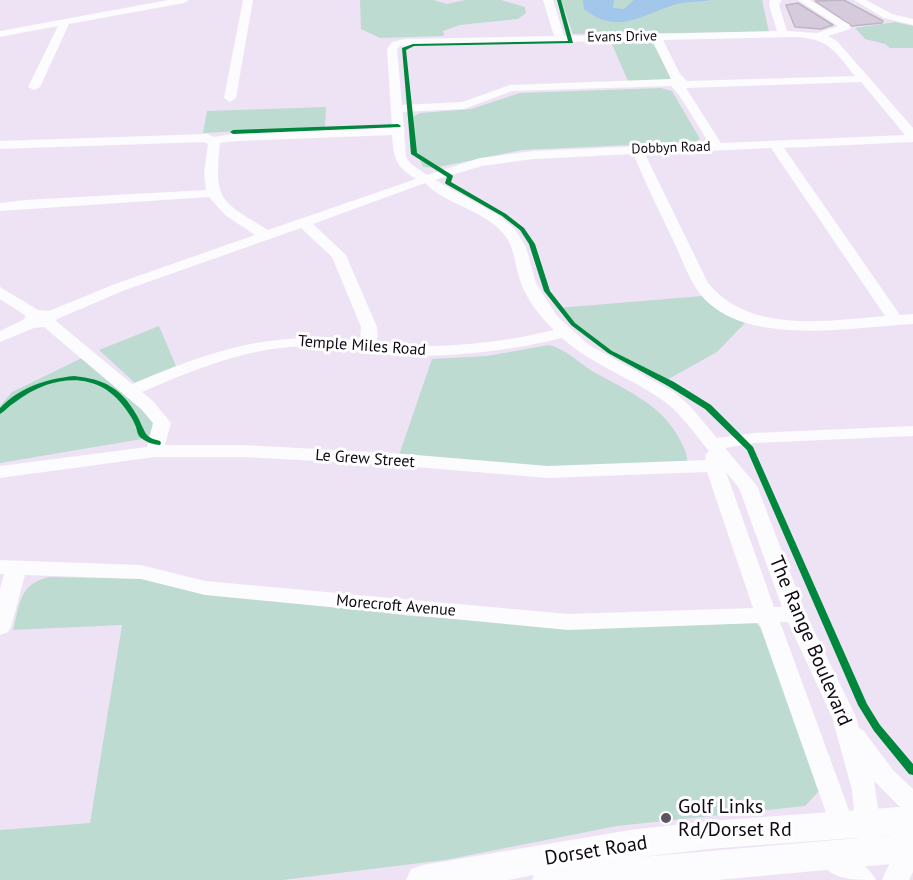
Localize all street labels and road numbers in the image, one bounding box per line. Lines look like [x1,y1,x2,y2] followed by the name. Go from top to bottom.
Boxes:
[587,28,657,46] street label: Evans Drive
[631,138,711,158] street label: Dobbyn Road
[297,332,427,360] street label: Temple Miles Road
[315,446,415,472] street label: Le Grew Street
[763,552,857,730] street label: The Range Boulevard
[335,591,457,621] street label: Morecroft Avenue
[543,831,649,871] street label: Dorset Road

